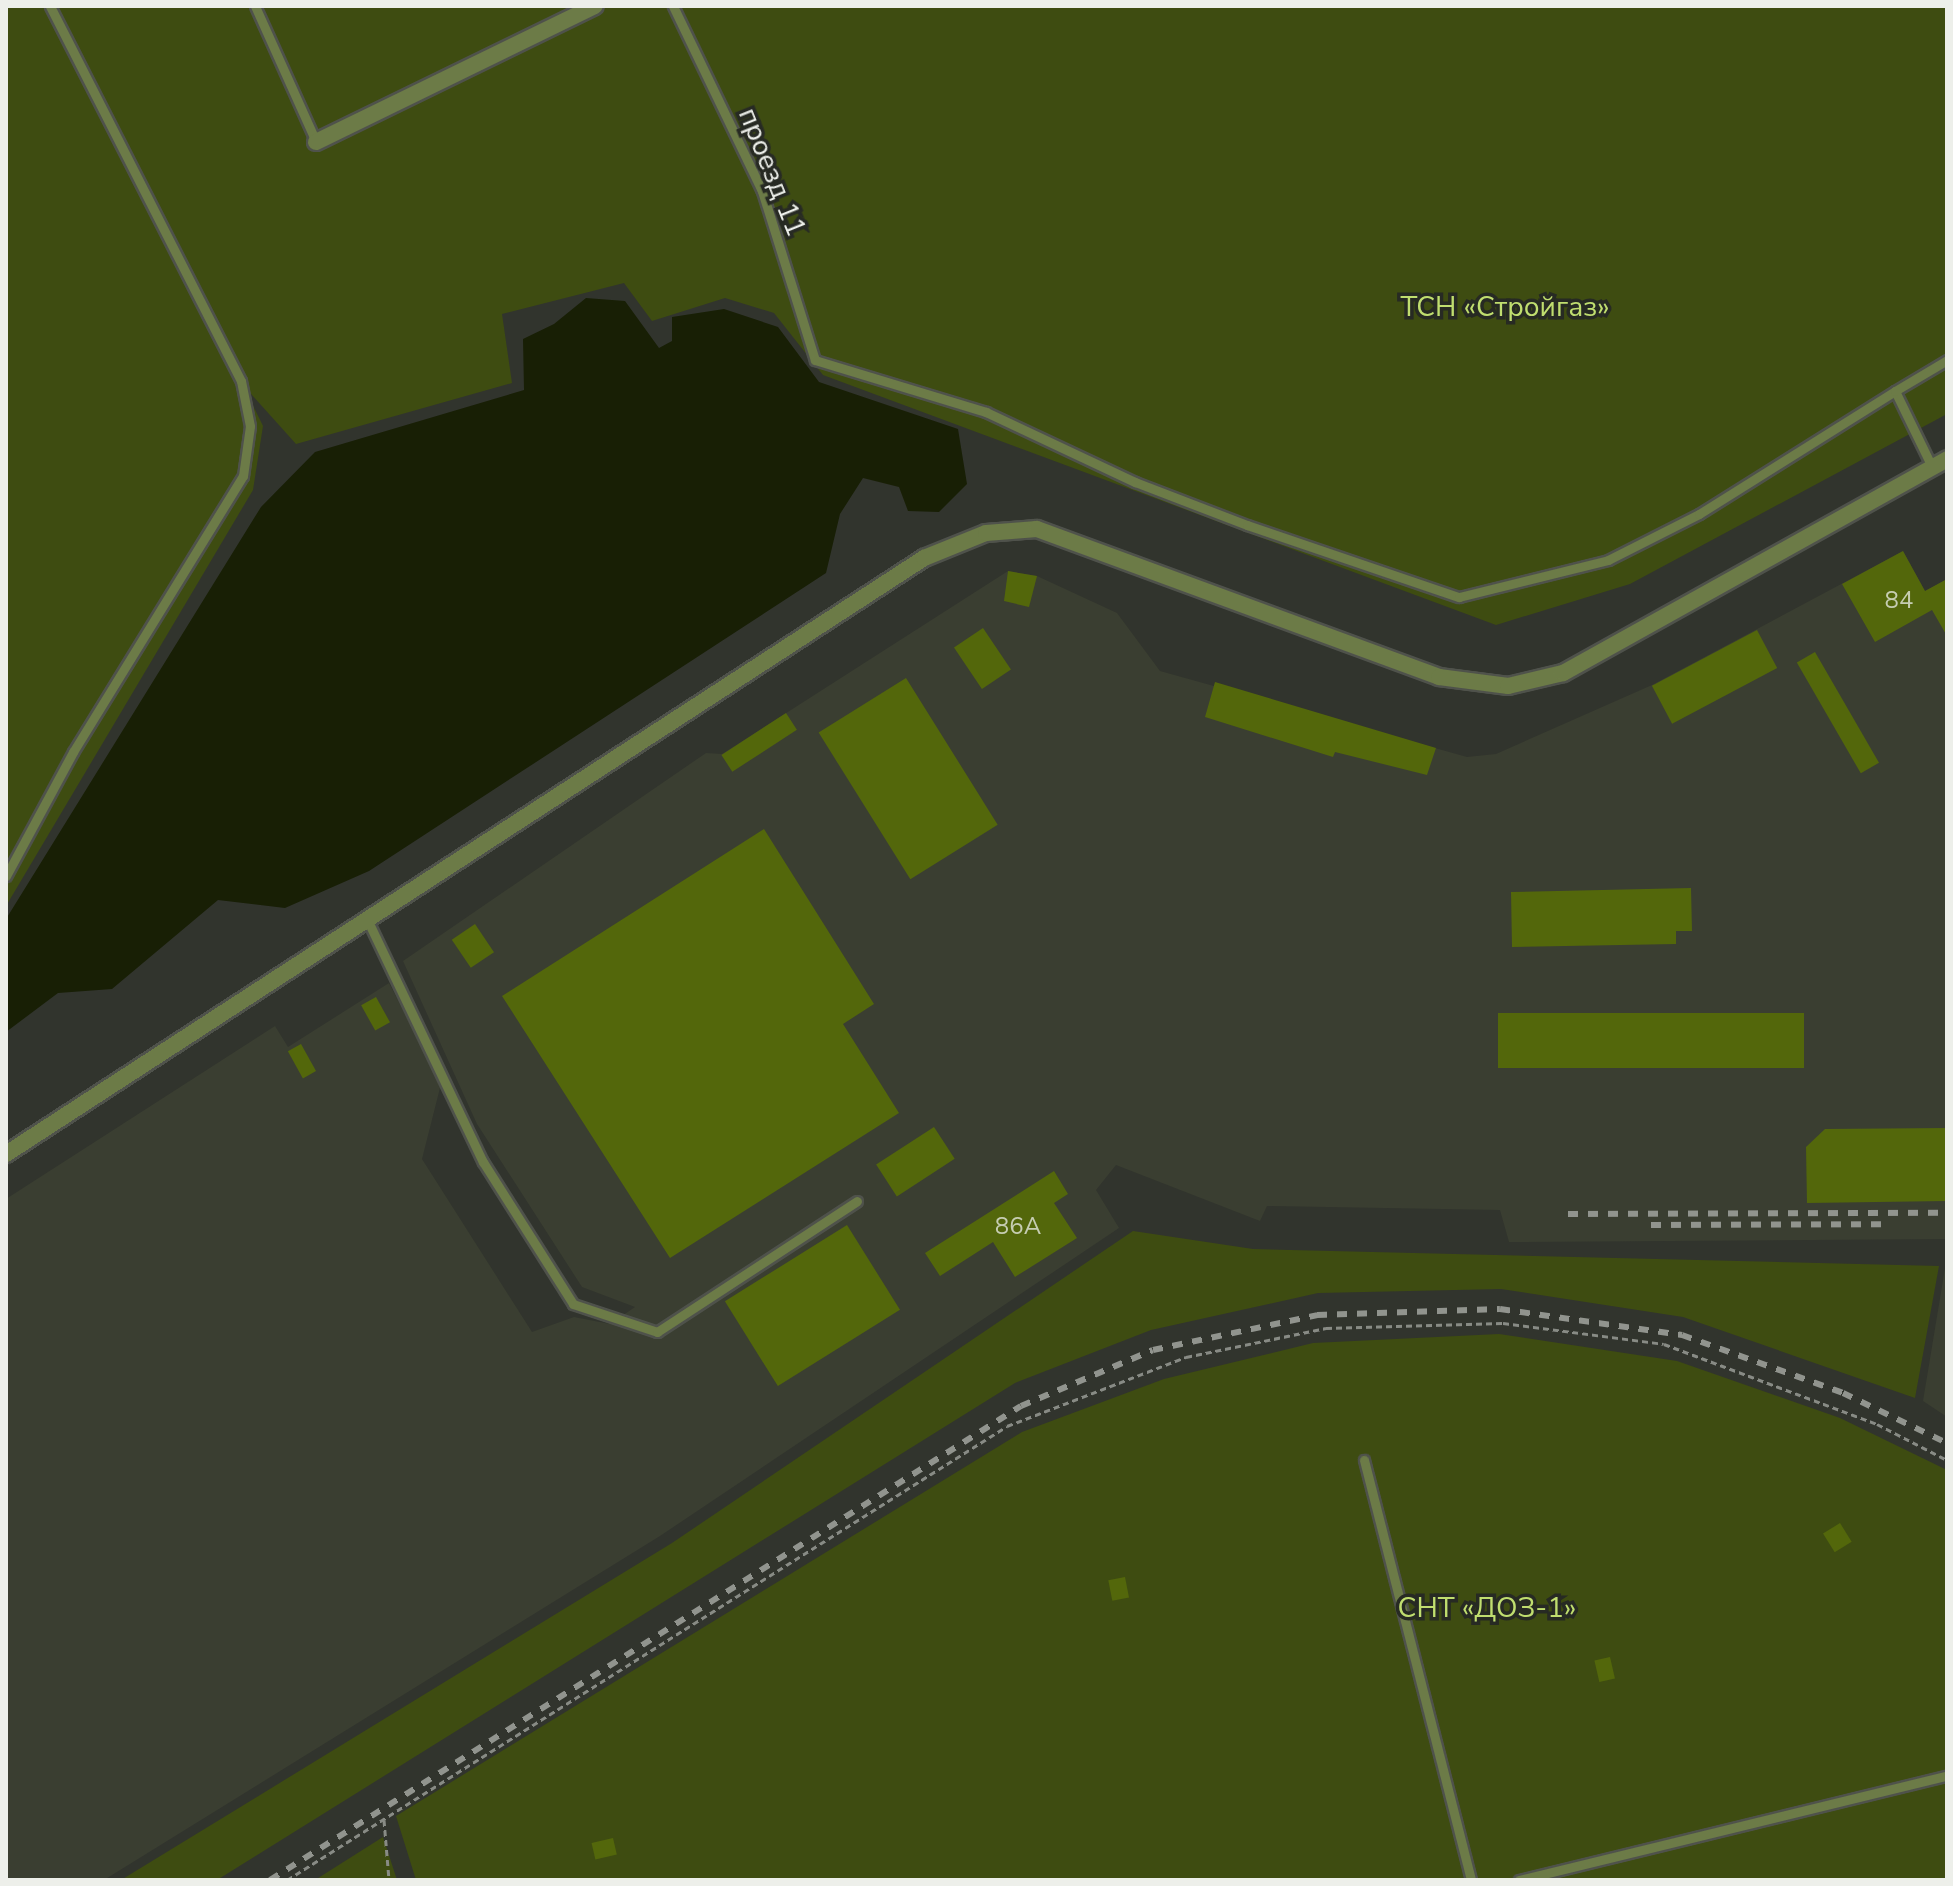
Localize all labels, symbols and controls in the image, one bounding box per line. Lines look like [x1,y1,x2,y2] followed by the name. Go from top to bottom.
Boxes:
[731,103,813,241] street label: проезд 11
[1401,290,1609,324] park label: ТСН «Стройгаз»
[1885,587,1913,615] house number: 84
[995,1213,1041,1241] house number: 86А
[1398,1591,1576,1625] park label: СНТ «ДОЗ-1»

